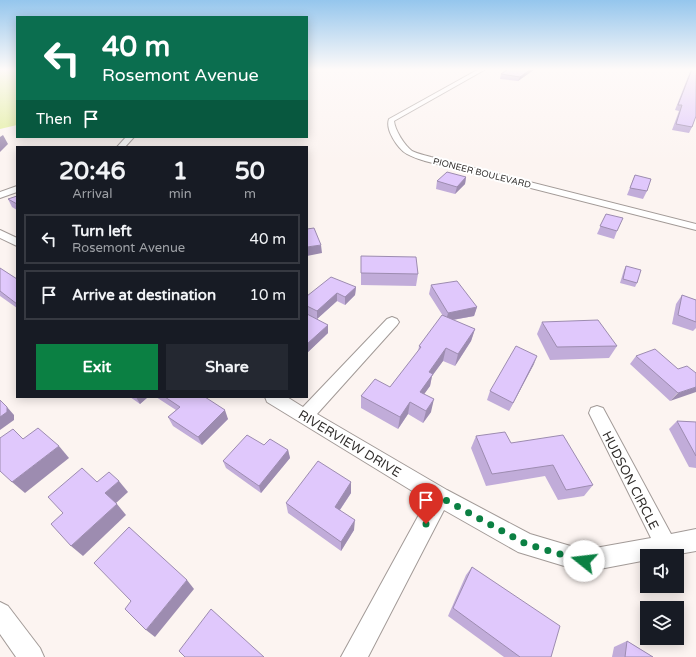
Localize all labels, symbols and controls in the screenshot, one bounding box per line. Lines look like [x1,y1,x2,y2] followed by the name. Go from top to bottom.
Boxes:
[102,30,170,64] text: 40 m
[36,32,88,84] icon: left
[102,64,259,86] text: Rosemont Avenue
[80,108,102,130] icon: arrive
[36,110,72,128] text: Then
[432,156,532,191] street label: PIONEER BOULEVARD
[59,157,126,186] text: 20:46
[173,157,188,186] text: 1
[235,157,265,186] text: 50
[72,186,112,202] text: Arrival
[169,186,192,202] text: min
[244,186,256,202] text: m
[72,222,132,240] text: Turn left
[38,228,60,250] icon: left
[249,230,286,248] text: 40 m
[72,240,185,256] text: Rosemont Avenue
[38,284,60,306] icon: arrive
[72,286,216,304] text: Arrive at destination
[249,286,286,304] text: 10 m
[36,344,158,390] button: Exit
[166,344,288,390] button: Share
[295,407,404,481] street label: RIVERVIEW DRIVE
[598,428,662,532] street label: HUDSON CIRCLE
[409,483,443,524] pin
[415,489,437,511] icon: arrive
[563,540,605,582] position arrow
[640,549,684,645] map controls
[640,549,684,593] button: sound
[640,601,684,645] button: layers

